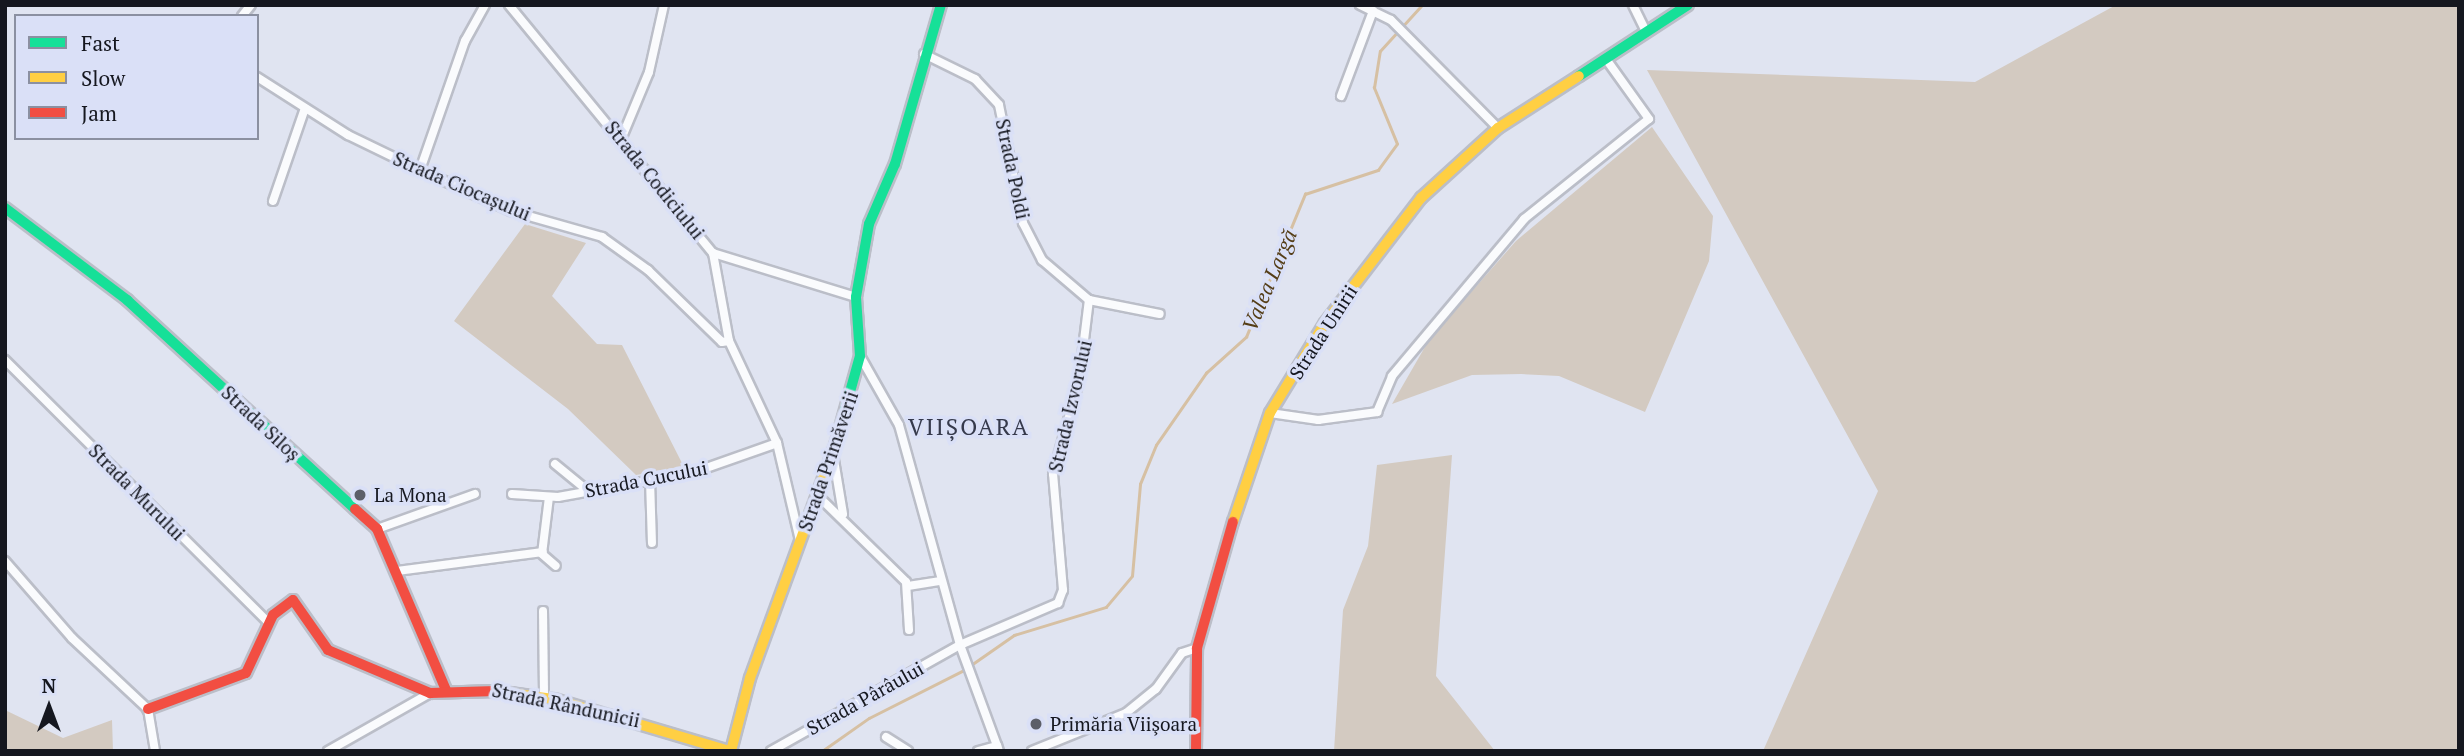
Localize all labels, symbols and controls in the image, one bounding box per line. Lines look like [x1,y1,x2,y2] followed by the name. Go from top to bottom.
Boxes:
[14,14,259,140] legend
[81,29,120,57] text: Fast
[81,64,125,92] text: Slow
[81,99,117,127] text: Jam
[600,116,710,244] street label: Strada Codiciului
[991,117,1035,221] street label: Strada Poldi
[390,147,534,225] street label: Strada Ciocașului
[1236,225,1302,335] water label: Valea Largă
[1284,281,1362,383] street label: Strada Unirii
[1044,338,1096,474] street label: Strada Izvorului
[217,381,305,465] street label: Strada Siloș
[793,388,863,534] street label: Strada Primăverii
[909,413,1029,441] district label: VIIȘOARA
[84,439,190,545] street label: Strada Murului
[583,456,709,502] street label: Strada Cucului
[374,484,447,506] place label: La Mona
[352,487,368,503] marker: La Mona
[803,657,927,739] street label: Strada Pârâului
[14,672,84,742] north arrow
[42,673,56,698] text: N
[490,678,642,732] street label: Strada Rândunicii
[1050,713,1198,735] place label: Primăria Viişoara
[1028,716,1044,732] marker: Primăria Viişoara

